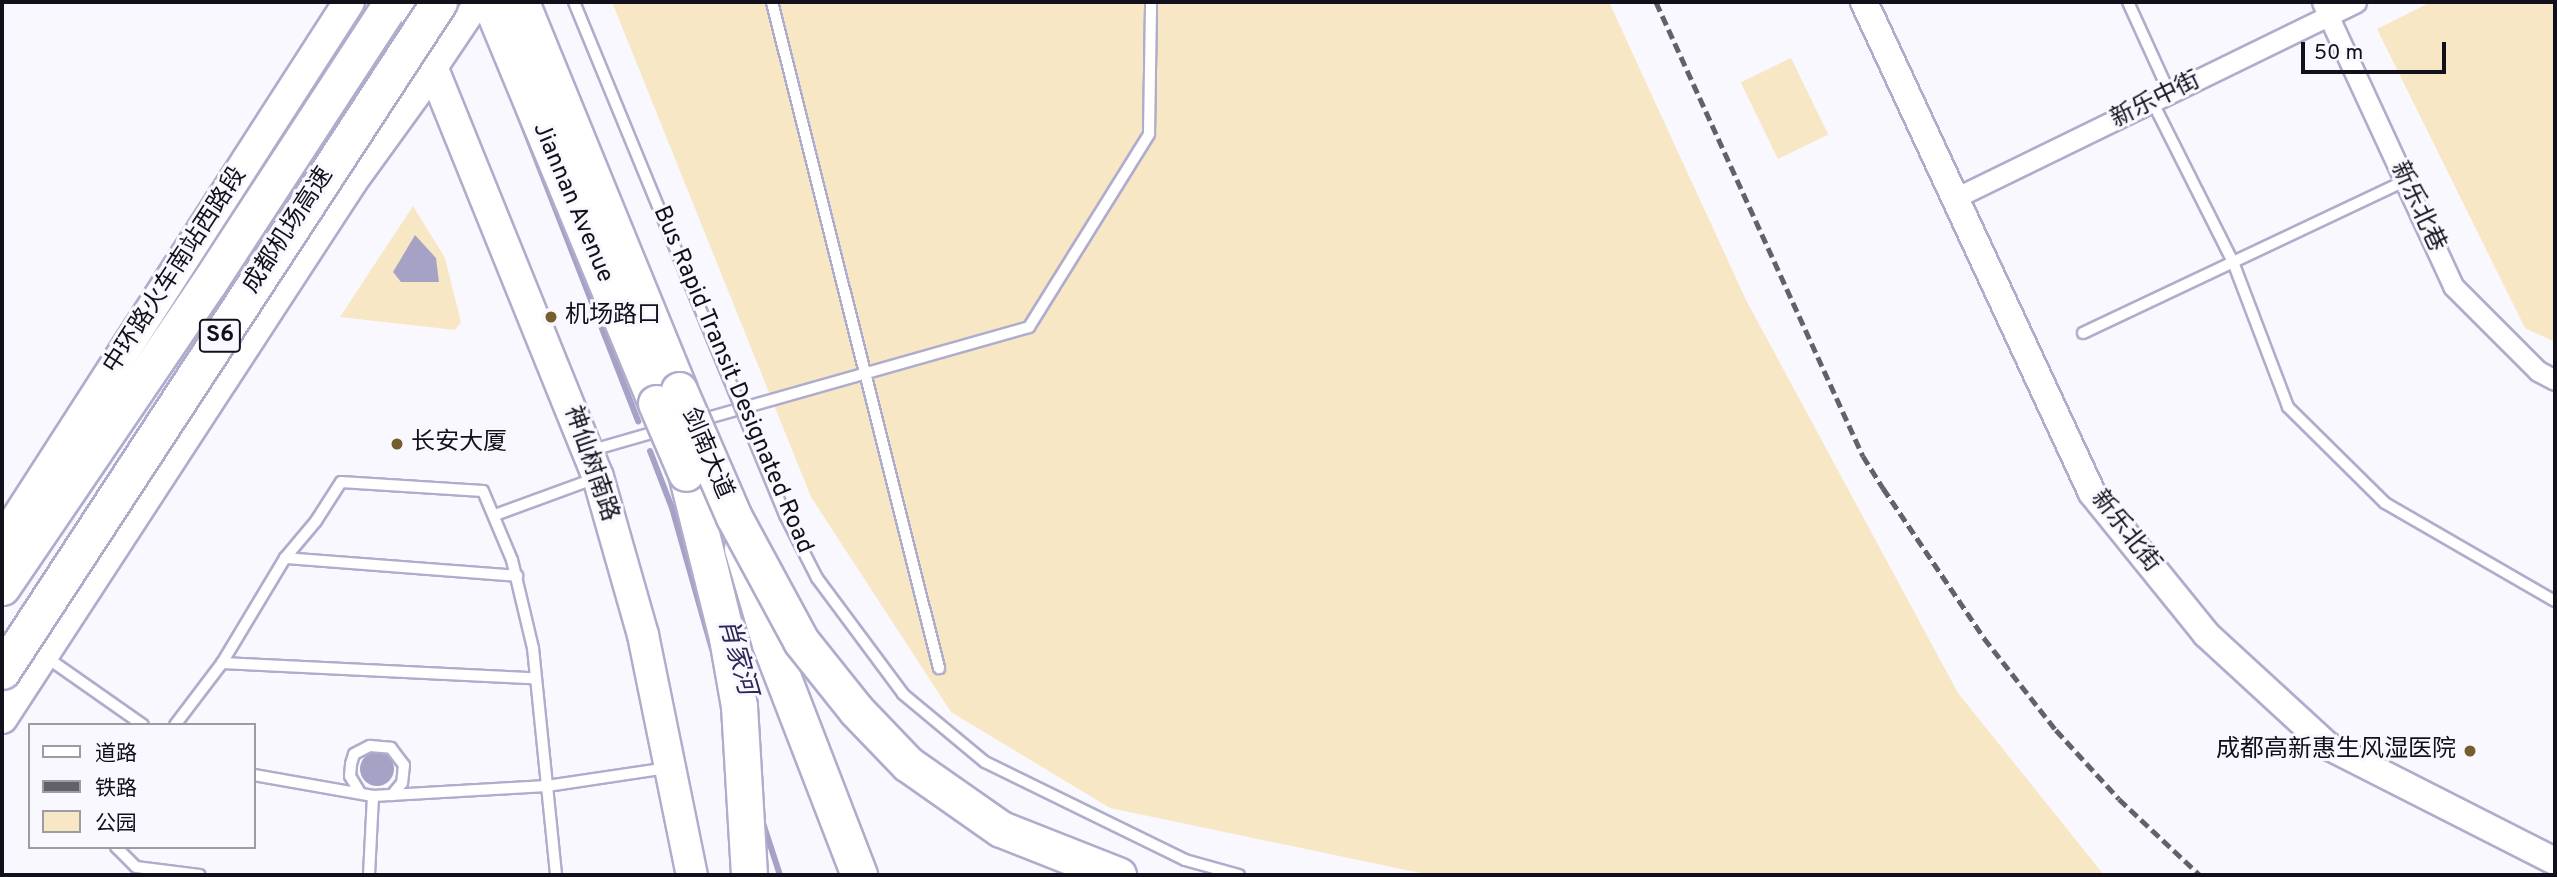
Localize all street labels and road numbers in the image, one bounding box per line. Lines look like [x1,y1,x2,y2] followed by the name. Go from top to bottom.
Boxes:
[2107,67,2205,135] street label: 新乐中街
[525,118,619,288] street label: Jiannan Avenue
[2384,157,2450,257] street label: 新乐北巷
[99,163,253,379] street label: 中环路火车南站西路段
[238,163,340,299] street label: 成都机场高速
[645,202,819,558] street label: Bus Rapid Transit Designated Road
[197,316,243,356] road number: S6
[557,403,623,525] street label: 神仙树南路
[674,404,738,504] street label: 剑南大道
[2084,485,2166,579] street label: 新乐北街

